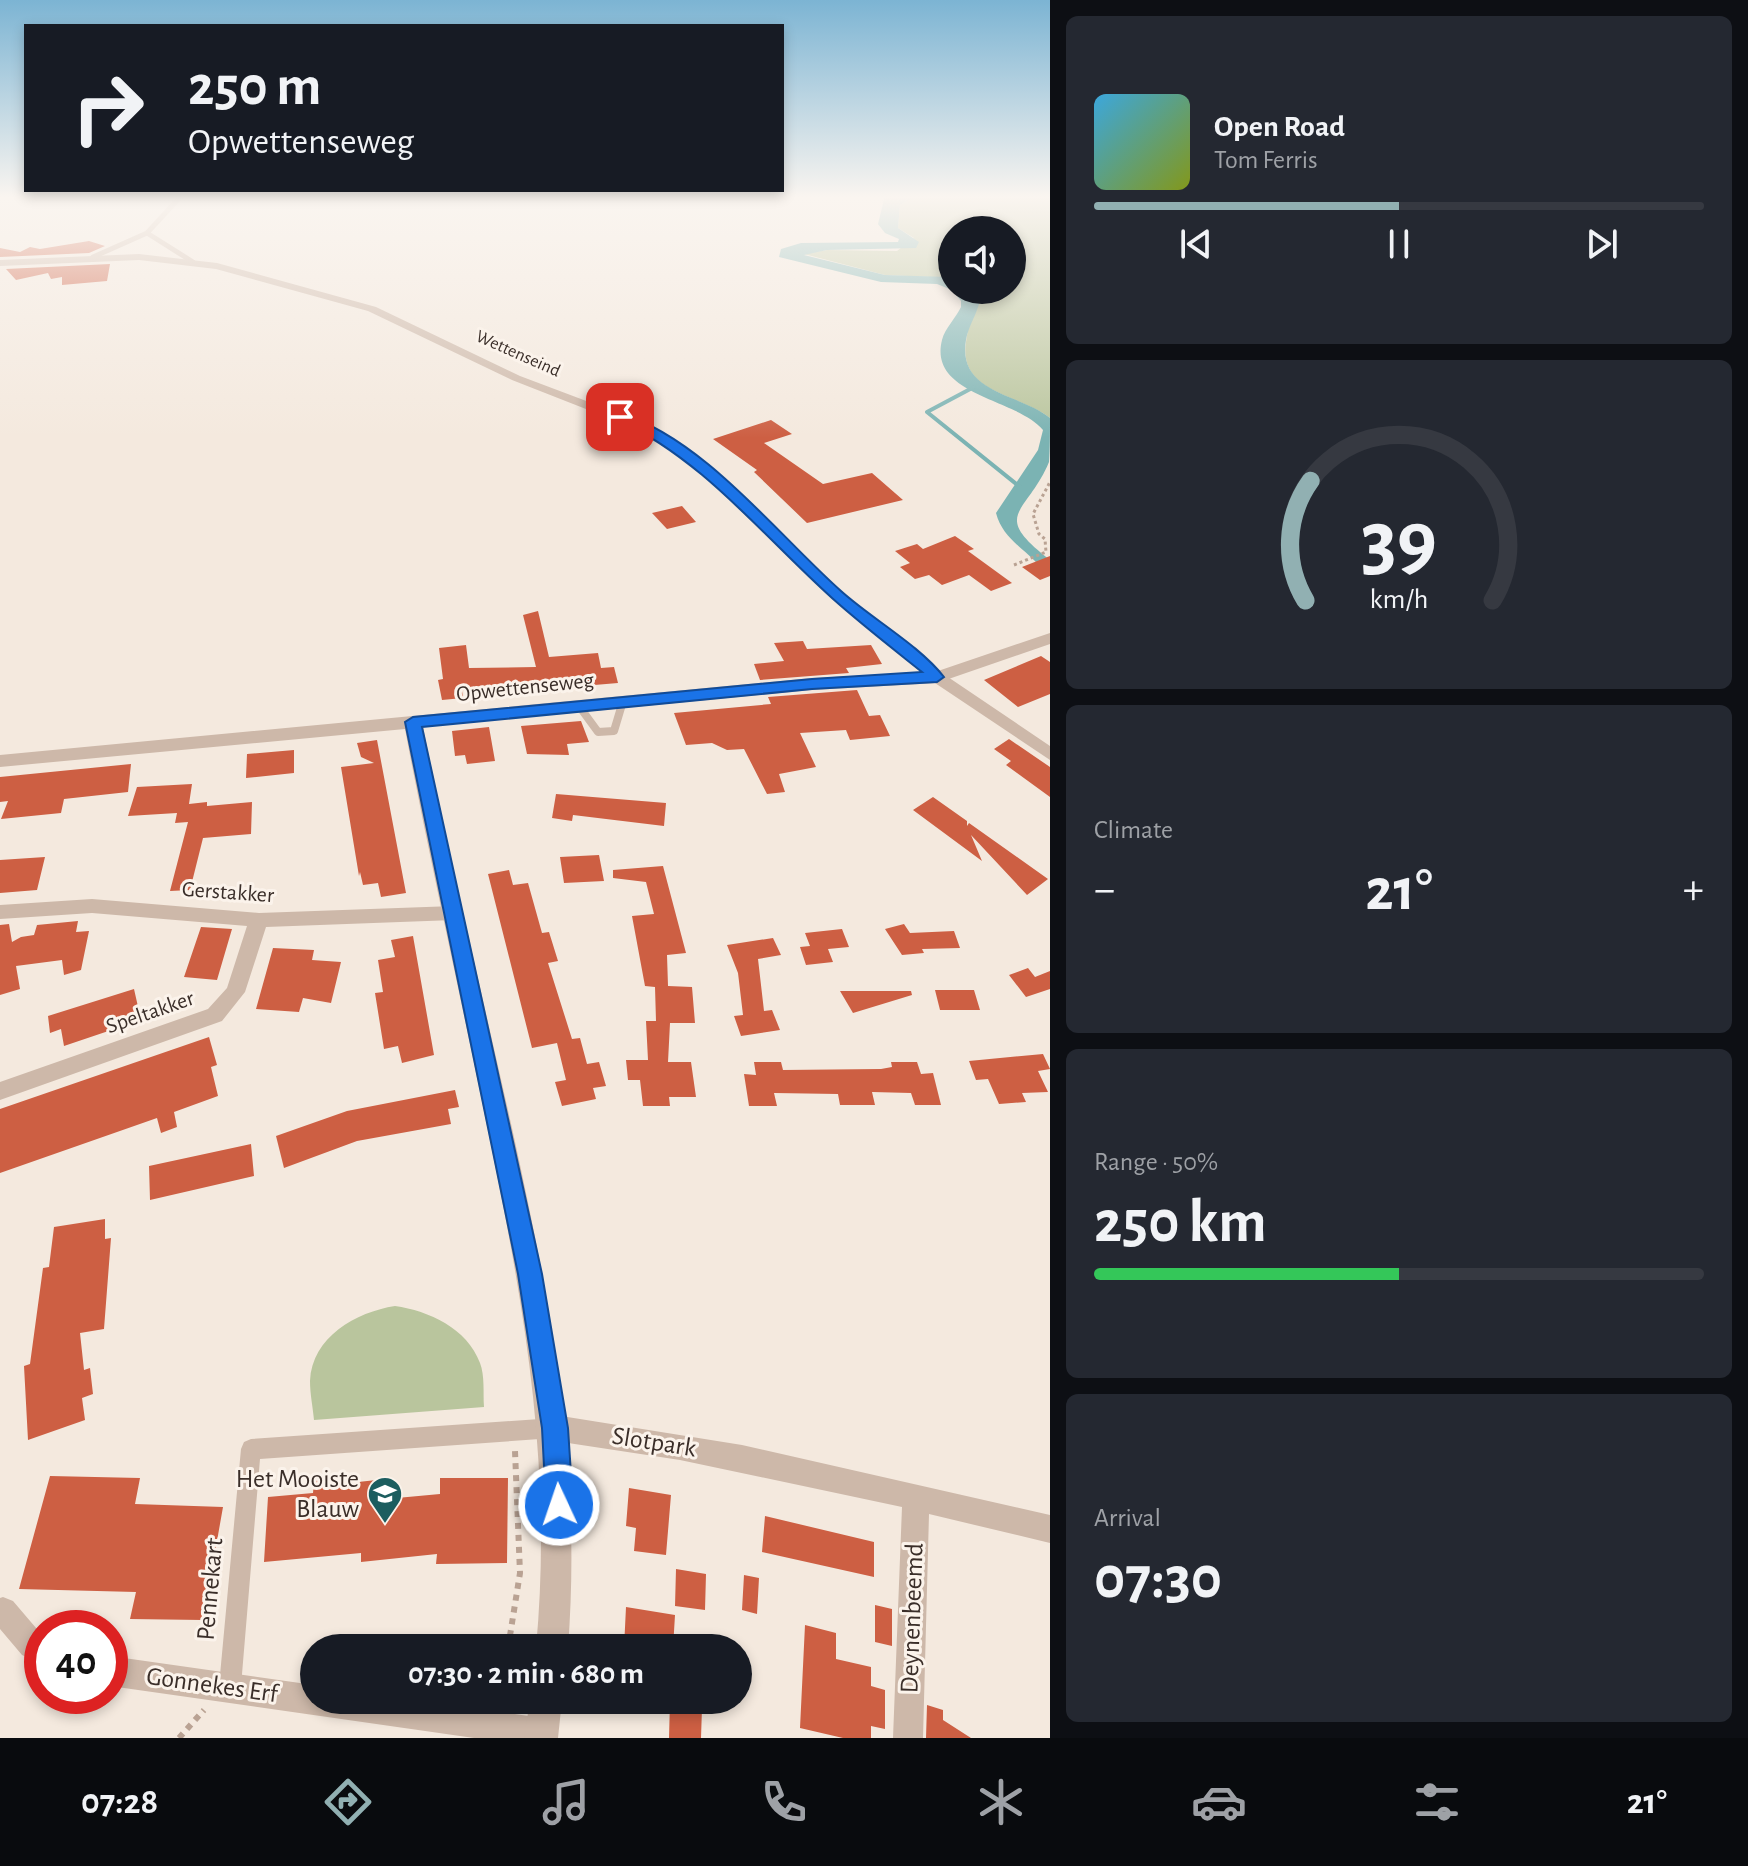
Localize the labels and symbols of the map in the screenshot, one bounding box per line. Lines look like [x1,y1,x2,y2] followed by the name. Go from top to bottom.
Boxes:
[473,327,563,381] street label: Wettenseind
[586,383,654,451] pin
[455,669,595,705] street label: Opwettenseweg
[181,878,275,906] street label: Gerstakker
[103,987,197,1037] street label: Speltakker
[610,1423,698,1461] street label: Slotpark
[517,1463,601,1547] position arrow
[236,1466,359,1522] place label: Het Mooiste Blauw
[366,1475,404,1525] school or university icon: Het Mooiste Blauw
[193,1537,227,1641] street label: Pennekart
[896,1542,928,1694] street label: Deynenbeemd
[24,1610,128,1714] speed limit sign: 40
[145,1663,281,1707] street label: Gonnekes Erf

